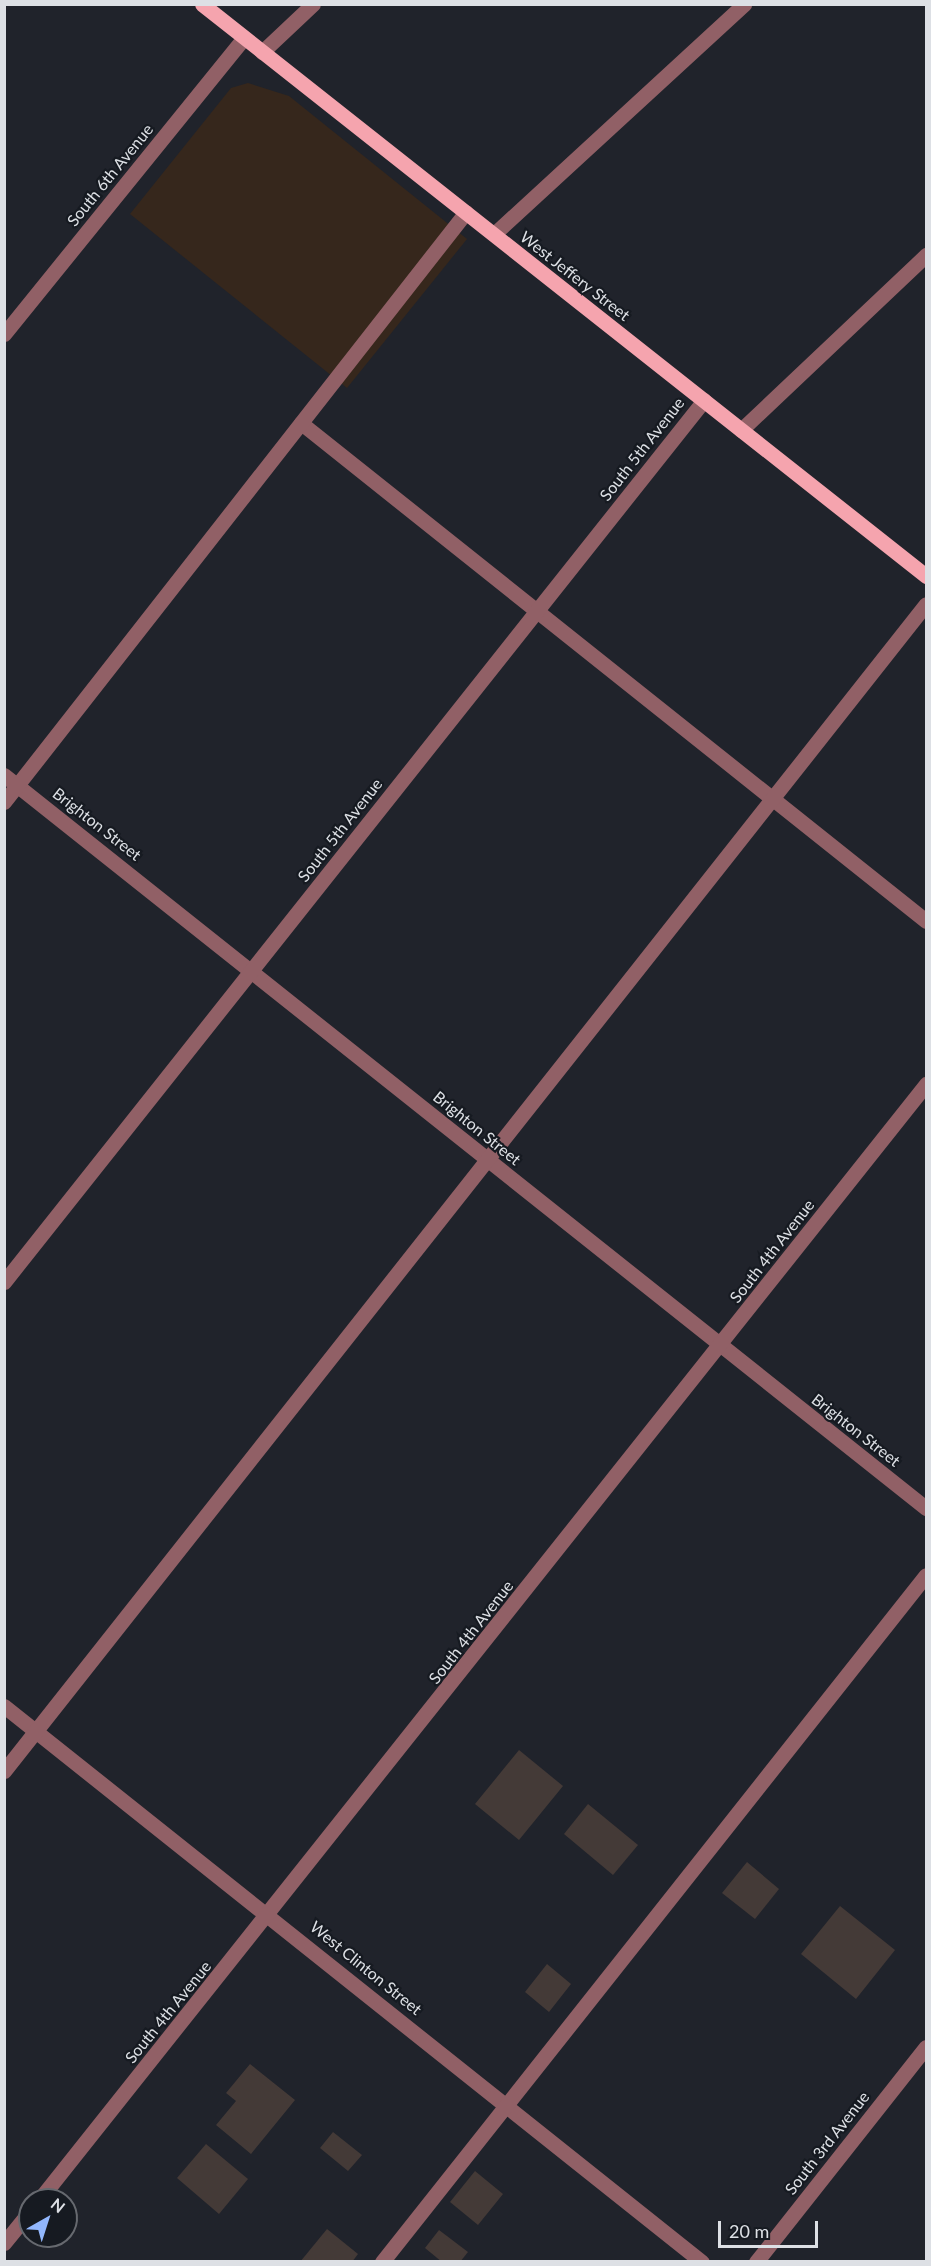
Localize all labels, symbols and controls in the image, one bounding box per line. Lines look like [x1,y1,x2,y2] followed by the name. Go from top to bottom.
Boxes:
[63,120,157,230] street label: South 6th Avenue
[516,227,634,325] street label: West Jeffery Street
[596,393,688,505] street label: South 5th Avenue
[294,774,386,886] street label: South 5th Avenue
[49,784,145,864] street label: Brighton Street
[429,1087,525,1169] street label: Brighton Street
[726,1195,818,1307] street label: South 4th Avenue
[808,1390,904,1470] street label: Brighton Street
[425,1576,517,1688] street label: South 4th Avenue
[306,1917,426,2019] street label: West Clinton Street
[121,1957,215,2067] street label: South 4th Avenue
[781,2087,873,2199] street label: South 3rd Avenue
[18,2188,78,2248] north arrow
[48,2194,69,2216] text: N
[721,2209,822,2247] scale bar
[729,2220,769,2242] text: 20 m

